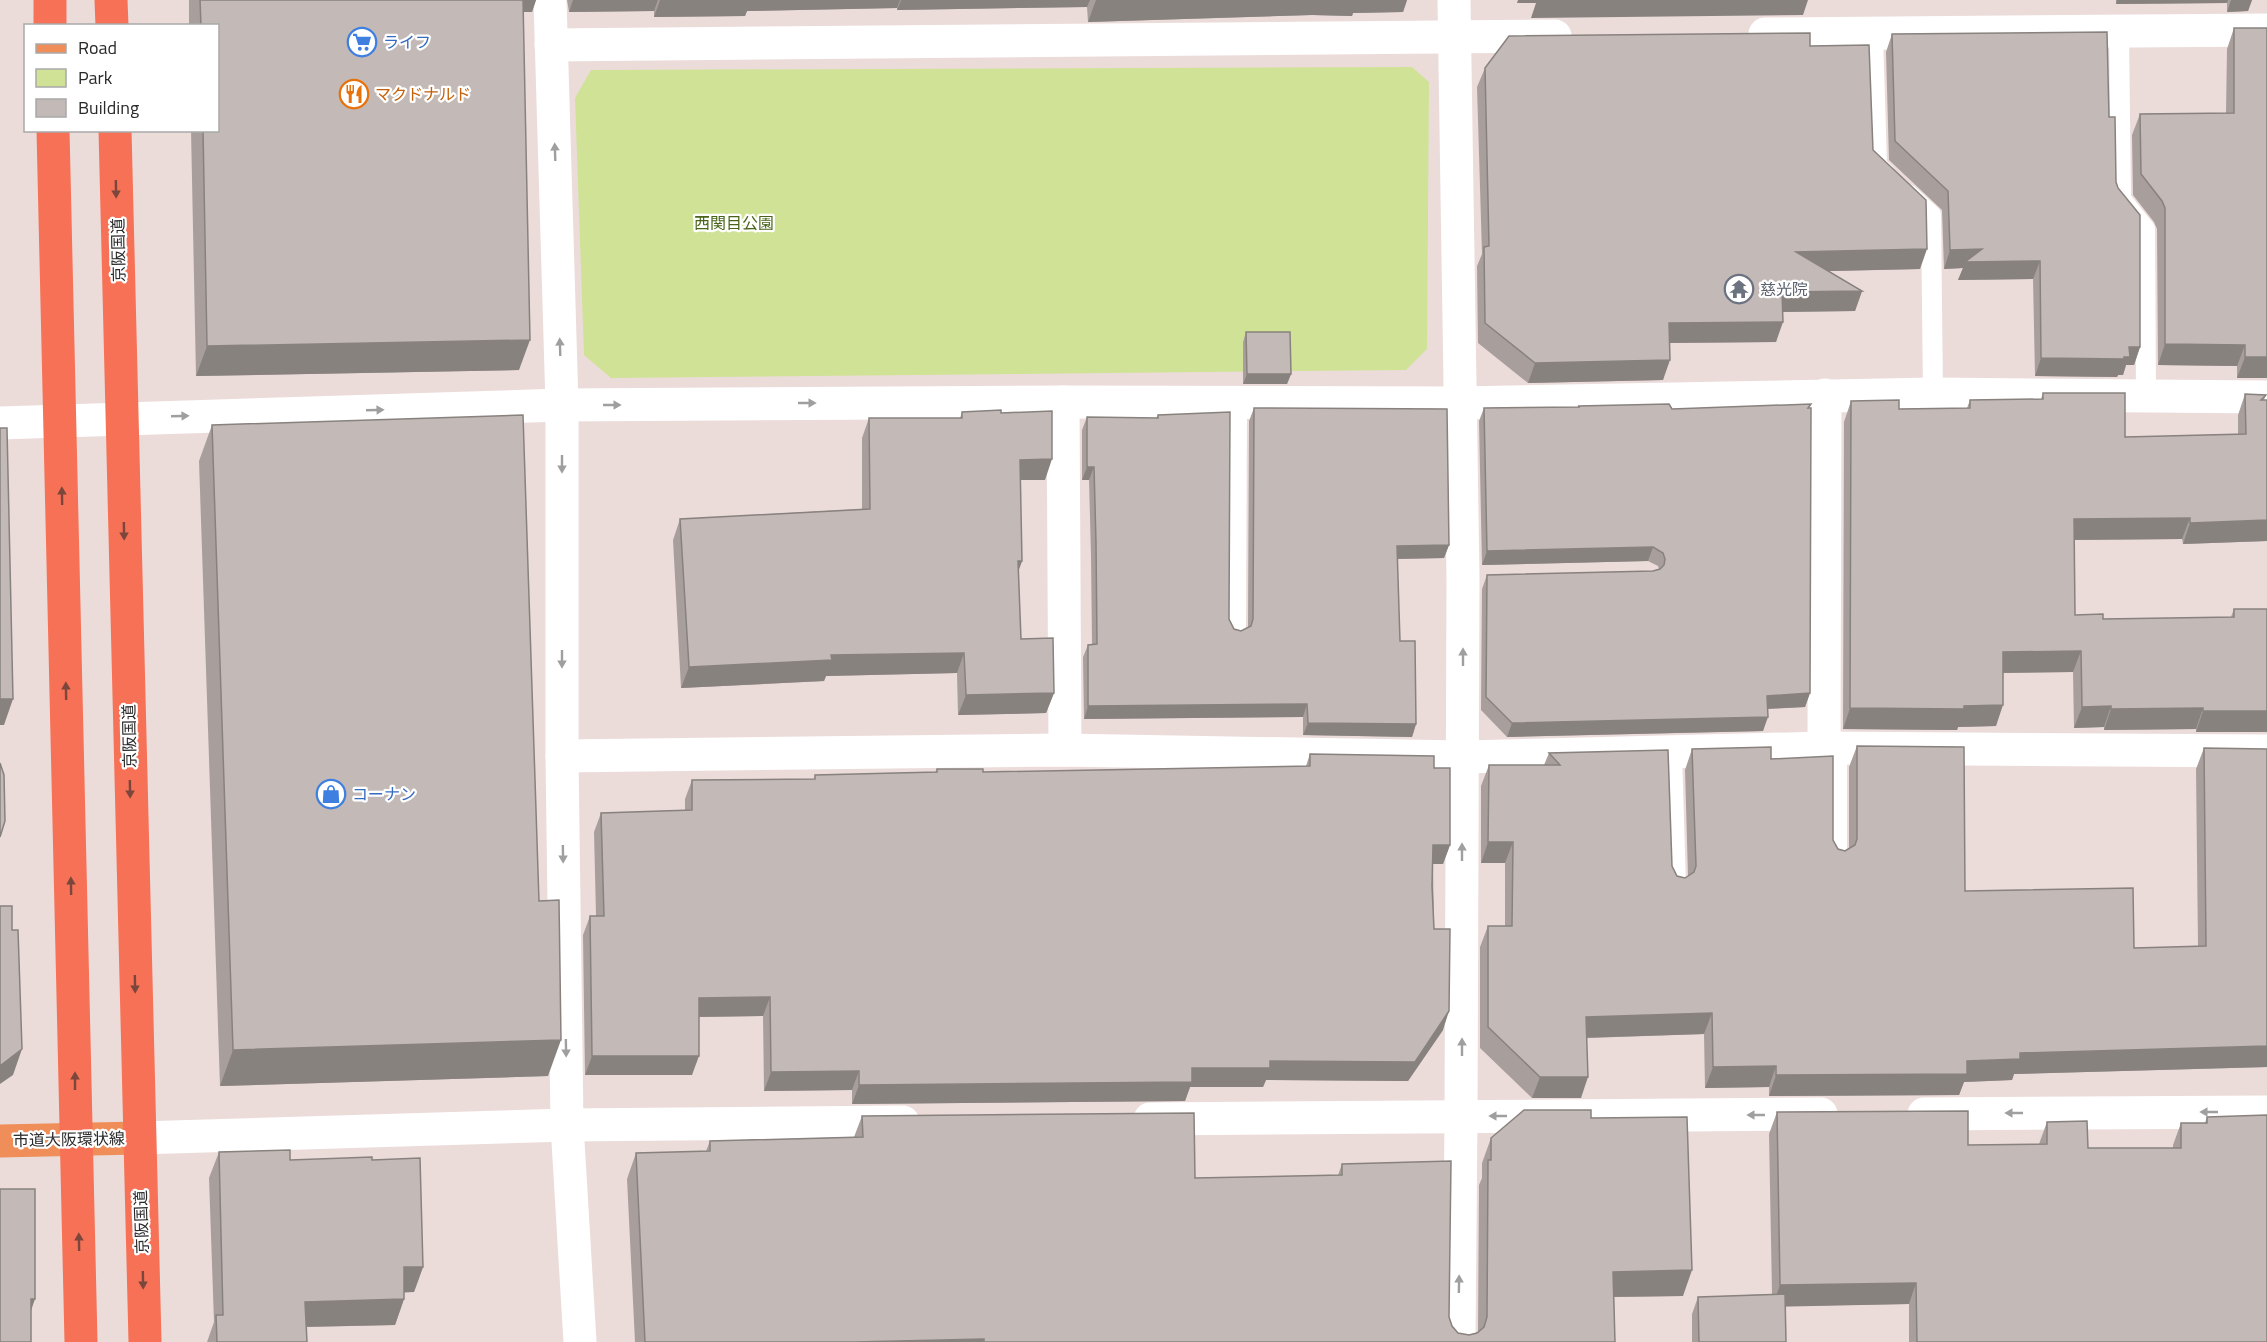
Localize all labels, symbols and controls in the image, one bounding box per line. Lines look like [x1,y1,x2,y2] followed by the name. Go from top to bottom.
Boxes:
[24,24,219,132] legend
[346,26,378,58] supermarket icon: ライフ
[383,30,431,54] place label: ライフ
[78,34,117,61] text: Road
[78,64,113,91] text: Park
[338,78,370,110] restaurant icon: マクドナルド
[375,82,471,106] place label: マクドナルド
[78,94,139,121] text: Building
[550,142,559,161] one-way arrow
[111,179,121,198] one-way arrow
[694,211,774,235] park label: 西関目公園
[105,218,131,282] street label: 京阪国道
[1723,273,1755,305] temple icon: 慈光院
[1760,277,1808,301] place label: 慈光院
[556,337,565,356] one-way arrow
[798,398,817,408] one-way arrow
[603,400,622,410] one-way arrow
[366,406,385,415] one-way arrow
[171,411,190,421] one-way arrow
[557,454,567,473] one-way arrow
[57,486,66,505] one-way arrow
[120,521,129,540] one-way arrow
[1458,647,1468,666] one-way arrow
[557,649,567,668] one-way arrow
[62,681,71,700] one-way arrow
[116,704,142,768] street label: 京阪国道
[315,778,347,810] shop icon: コーナン
[126,779,135,798] one-way arrow
[352,782,416,806] place label: コーナン
[1457,842,1467,861] one-way arrow
[558,844,568,863] one-way arrow
[67,876,76,895] one-way arrow
[130,974,139,993] one-way arrow
[1457,1037,1467,1056] one-way arrow
[561,1039,571,1058] one-way arrow
[70,1071,80,1090] one-way arrow
[2199,1107,2218,1117] one-way arrow
[2004,1108,2023,1118] one-way arrow
[1746,1110,1765,1120] one-way arrow
[1488,1111,1507,1121] one-way arrow
[13,1126,125,1152] street label: 市道大阪環状線
[128,1190,154,1254] street label: 京阪国道
[74,1232,83,1251] one-way arrow
[138,1271,148,1290] one-way arrow
[1454,1274,1464,1293] one-way arrow

